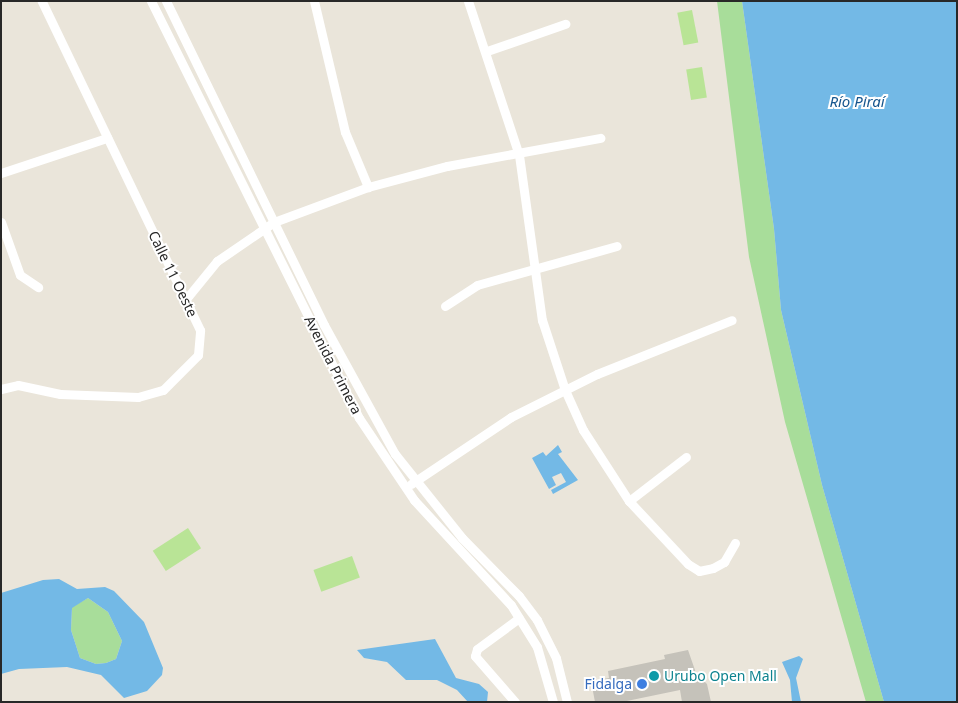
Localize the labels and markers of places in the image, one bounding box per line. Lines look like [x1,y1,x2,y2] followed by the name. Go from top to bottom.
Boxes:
[664,668,777,684] place label: Urubo Open Mall
[648,670,660,682] marker: Urubo Open Mall
[585,676,632,692] place label: Fidalga
[636,678,648,690] marker: Fidalga

